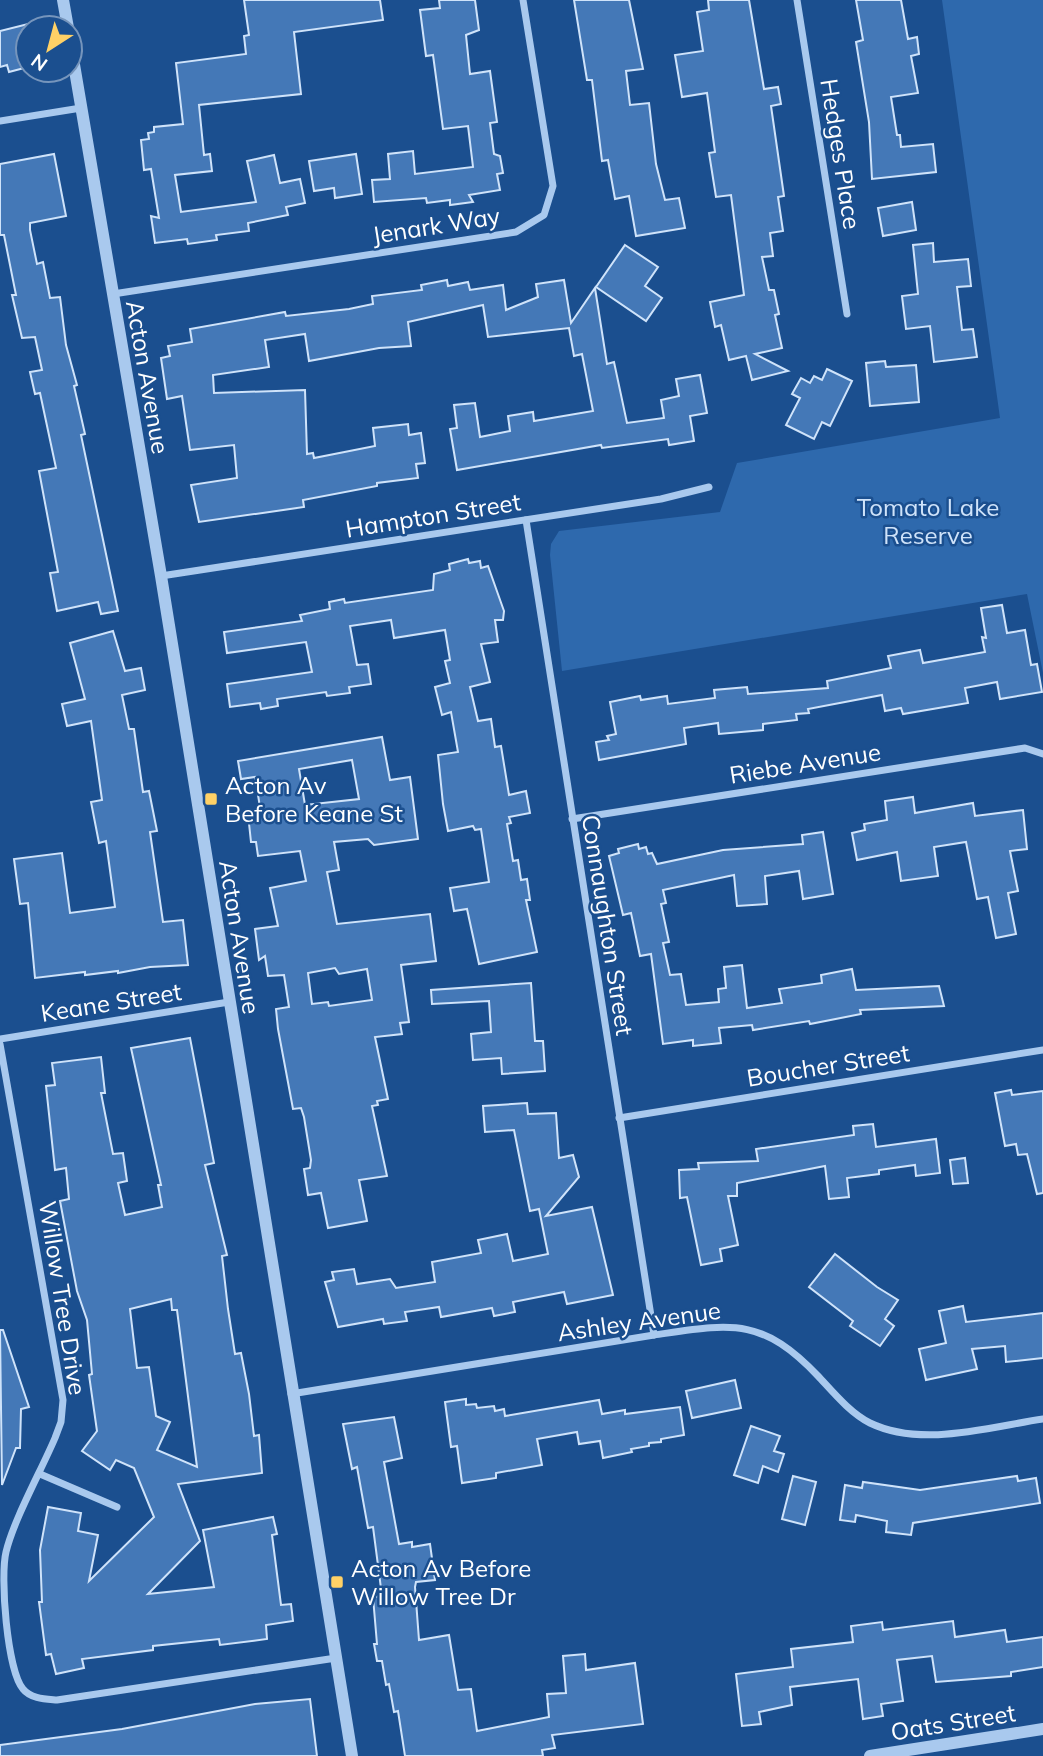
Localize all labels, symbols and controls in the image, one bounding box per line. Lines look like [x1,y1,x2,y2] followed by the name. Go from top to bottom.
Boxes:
[14,14,84,84] north arrow
[26,49,52,77] text: N
[814,77,868,231] street label: Hedges Place
[370,200,502,250] street label: Jenark Way
[120,298,176,456] street label: Acton Avenue
[343,486,523,544] street label: Hampton Street
[857,492,999,550] park label: Tomato Lake Reserve
[727,736,883,790] street label: Riebe Avenue
[225,770,403,828] place label: Acton Av Before Keane St
[203,791,219,807] marker: Acton Av Before Keane St
[576,813,640,1037] street label: Connaughton Street
[213,858,267,1016] street label: Acton Avenue
[38,976,184,1028] street label: Keane Street
[745,1037,911,1093] street label: Boucher Street
[33,1199,93,1397] street label: Willow Tree Drive
[555,1295,723,1347] street label: Ashley Avenue
[351,1553,531,1611] place label: Acton Av Before Willow Tree Dr
[329,1574,345,1590] marker: Acton Av Before Willow Tree Dr
[888,1697,1018,1747] street label: Oats Street

